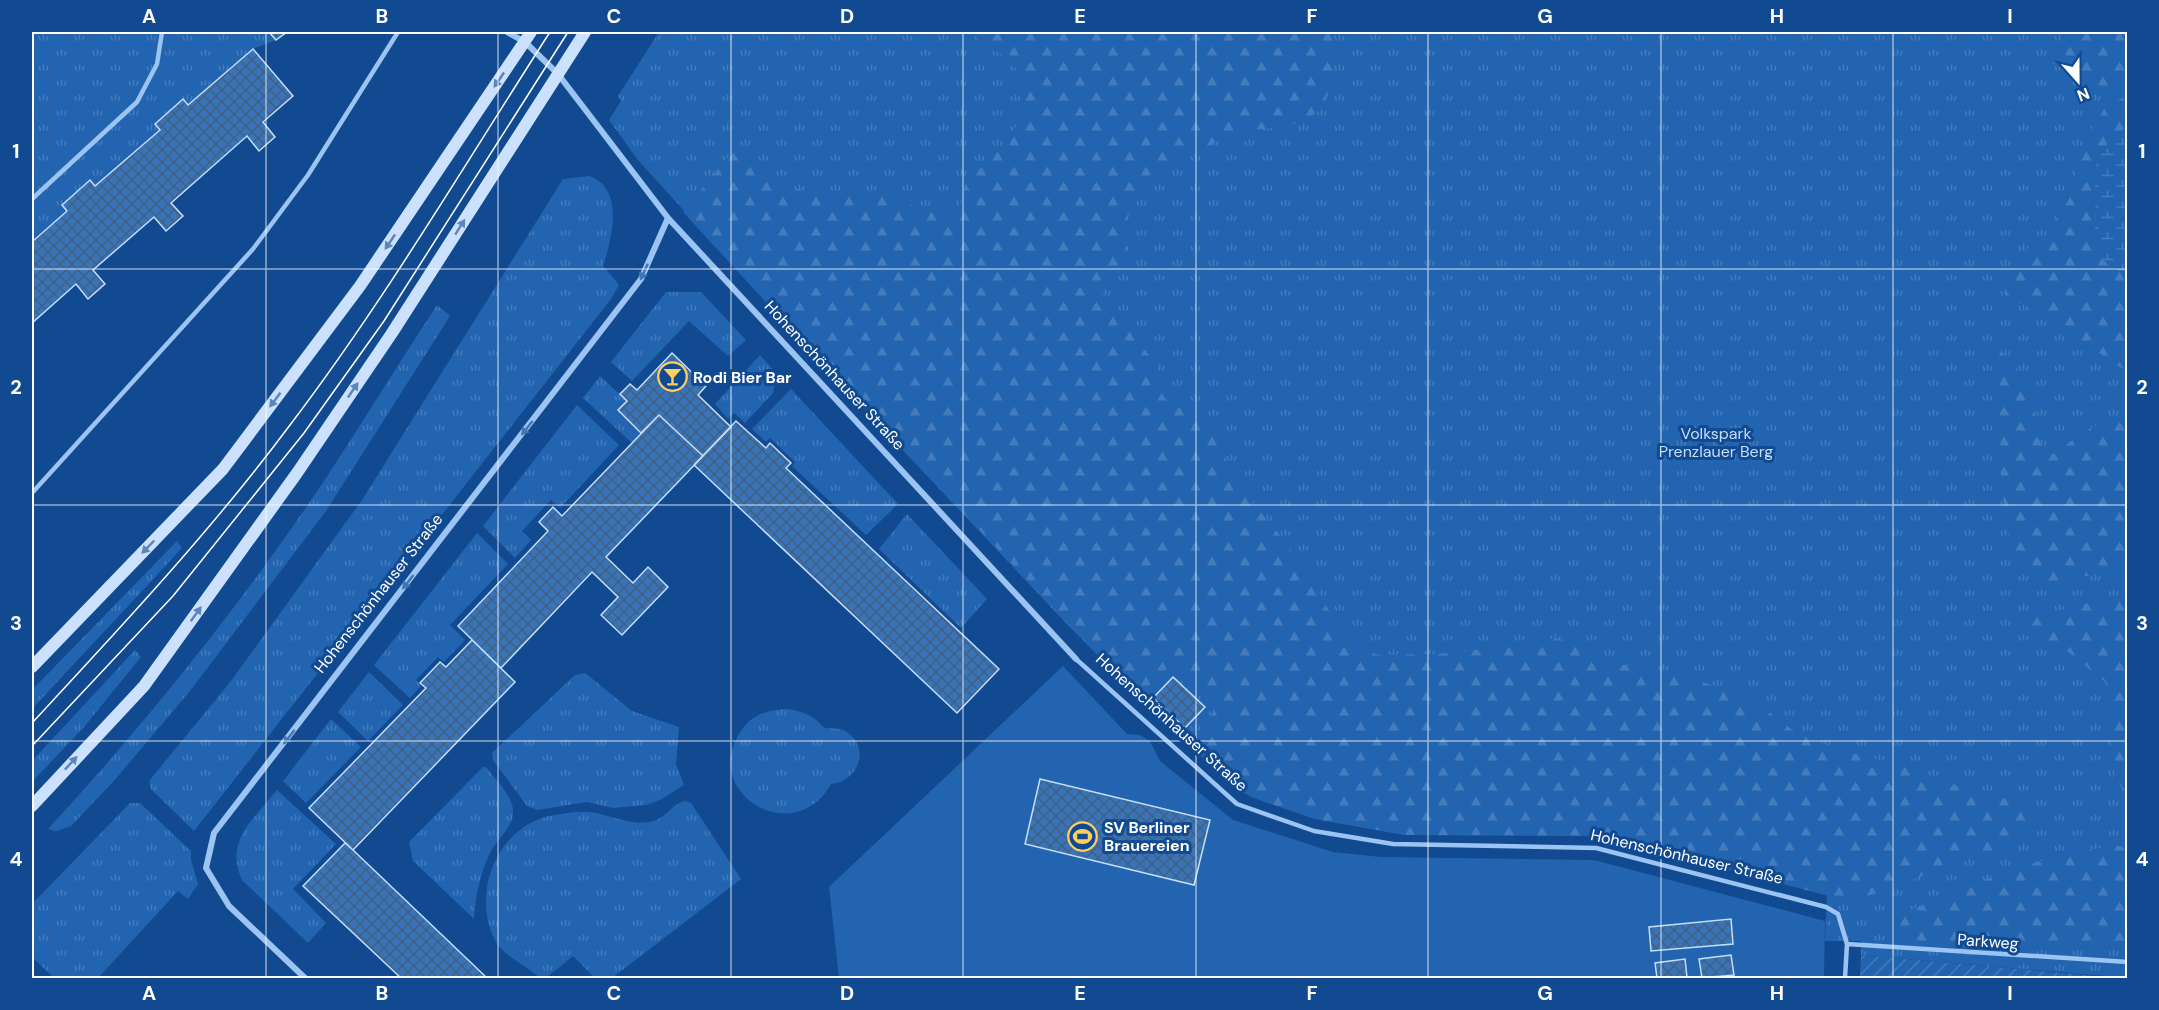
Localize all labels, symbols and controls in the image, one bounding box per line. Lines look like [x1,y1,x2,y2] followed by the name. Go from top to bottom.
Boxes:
[142,3,156,29] text: A
[376,3,388,29] text: B
[607,3,621,29] text: C
[840,3,854,29] text: D
[1074,3,1086,29] text: E
[1306,3,1318,29] text: F
[1537,3,1553,29] text: G
[1770,3,1784,29] text: H
[2007,3,2013,29] text: I
[2048,51,2108,111] north arrow
[493,72,505,88] one-way arrow
[2074,83,2092,106] text: N
[12,138,20,164] text: 1
[2138,138,2146,164] text: 1
[455,218,466,235] one-way arrow
[385,234,396,250] one-way arrow
[639,263,649,281] one-way arrow
[760,296,909,455] street label: Hohenschönhauser Straße
[656,361,688,393] bar icon: Rodi Bier Bar
[693,367,792,388] place label: Rodi Bier Bar
[10,374,22,400] text: 2
[2136,374,2148,400] text: 2
[347,382,359,398] one-way arrow
[270,392,282,407] one-way arrow
[521,419,533,435] one-way arrow
[1659,423,1773,462] park label: Volkspark Prenzlauer Berg
[310,509,447,677] street label: Hohenschönhauser Straße
[141,539,155,553] one-way arrow
[402,574,414,590] one-way arrow
[190,606,202,622] one-way arrow
[10,610,22,636] text: 3
[2136,610,2148,636] text: 3
[1091,649,1252,796] street label: Hohenschönhauser Straße
[283,728,295,744] one-way arrow
[64,757,78,771] one-way arrow
[1104,817,1190,856] place label: SV Berliner Brauereien
[1067,820,1099,852] sports icon: SV Berliner Brauereien
[1589,824,1785,889] street label: Hohenschönhauser Straße
[10,846,23,872] text: 4
[2136,846,2149,872] text: 4
[1957,929,2019,954] street label: Parkweg
[142,980,156,1006] text: A
[376,980,388,1006] text: B
[607,980,621,1006] text: C
[840,980,854,1006] text: D
[1074,980,1086,1006] text: E
[1306,980,1318,1006] text: F
[1537,980,1553,1006] text: G
[1770,980,1784,1006] text: H
[2007,980,2013,1006] text: I

